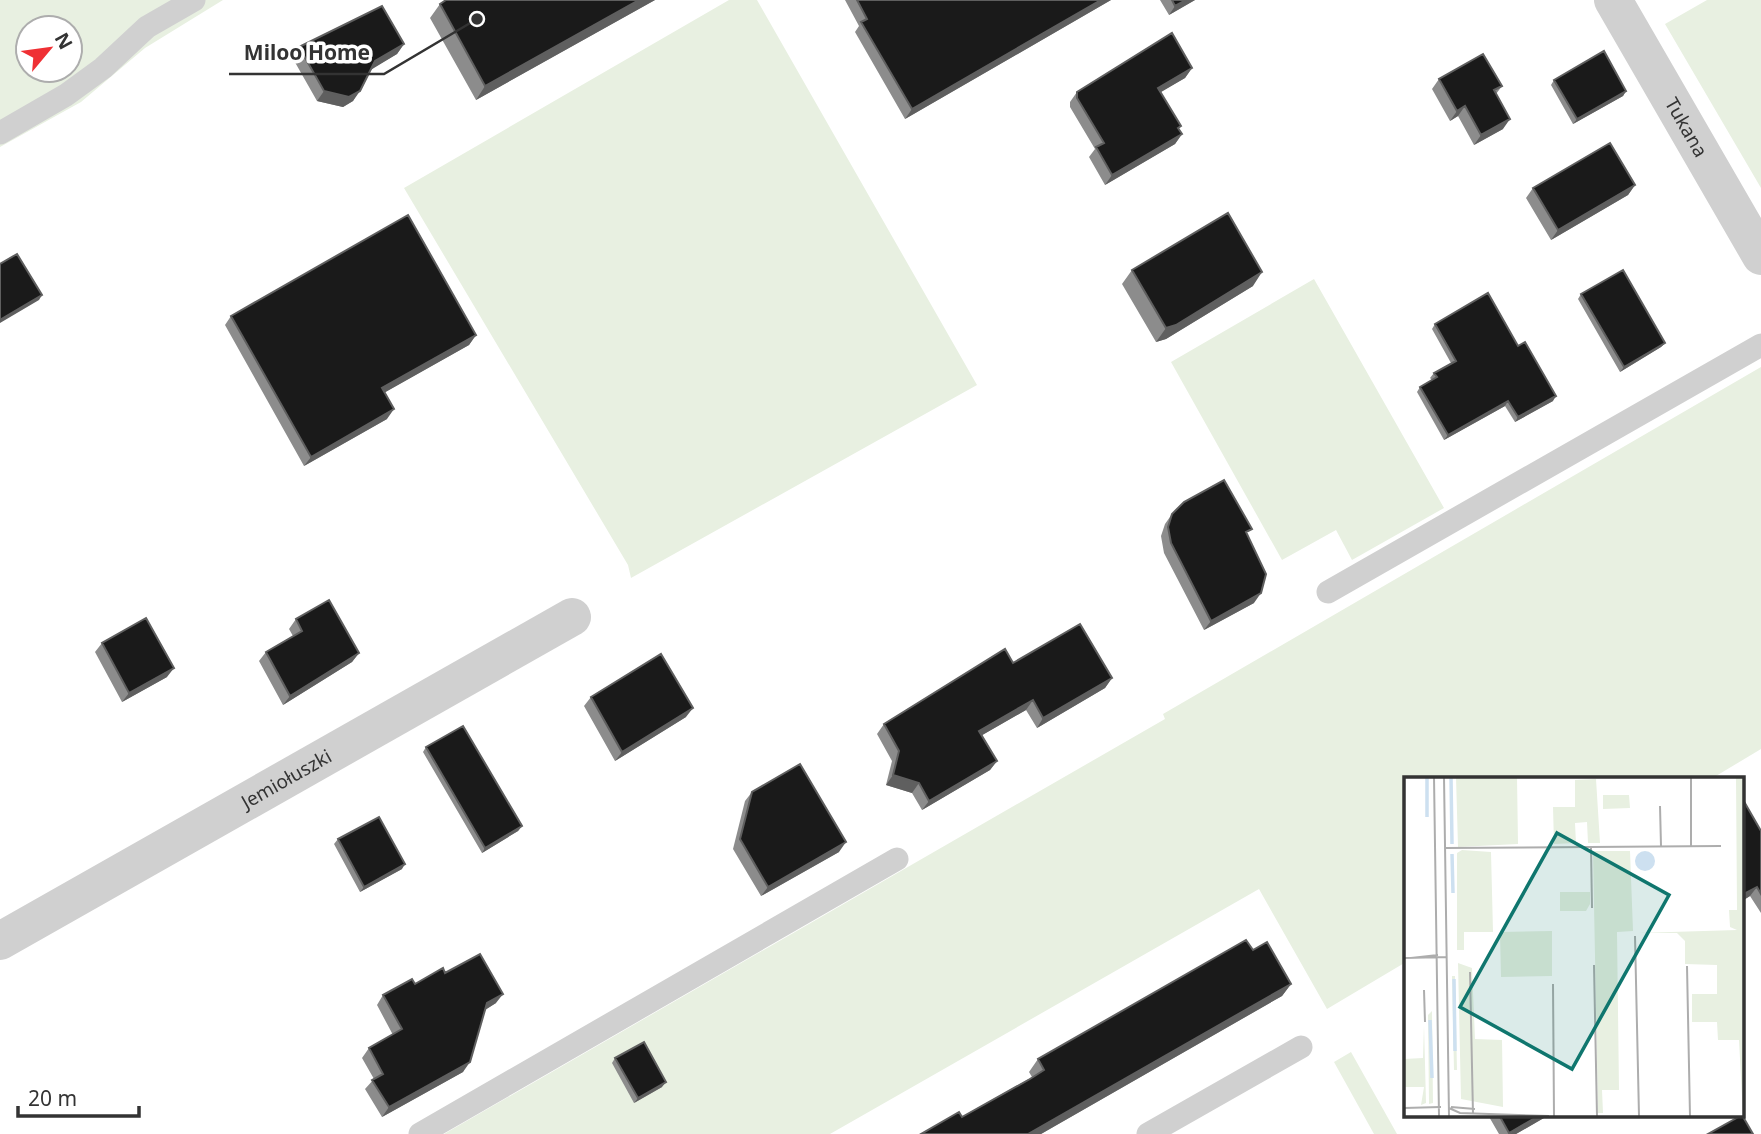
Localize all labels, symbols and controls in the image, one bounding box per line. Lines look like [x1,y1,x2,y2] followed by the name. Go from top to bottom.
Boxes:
[14,14,84,84] north arrow
[49,28,79,54] text: N
[229,32,384,74] callout: Miloo Home
[244,38,370,66] text: Miloo Home
[1659,93,1714,162] street label: Tukana
[235,743,336,816] street label: Jemiołuszki
[1404,777,1744,1116] inset map
[18,1074,138,1118] scale bar
[28,1084,77,1112] text: 20 m

